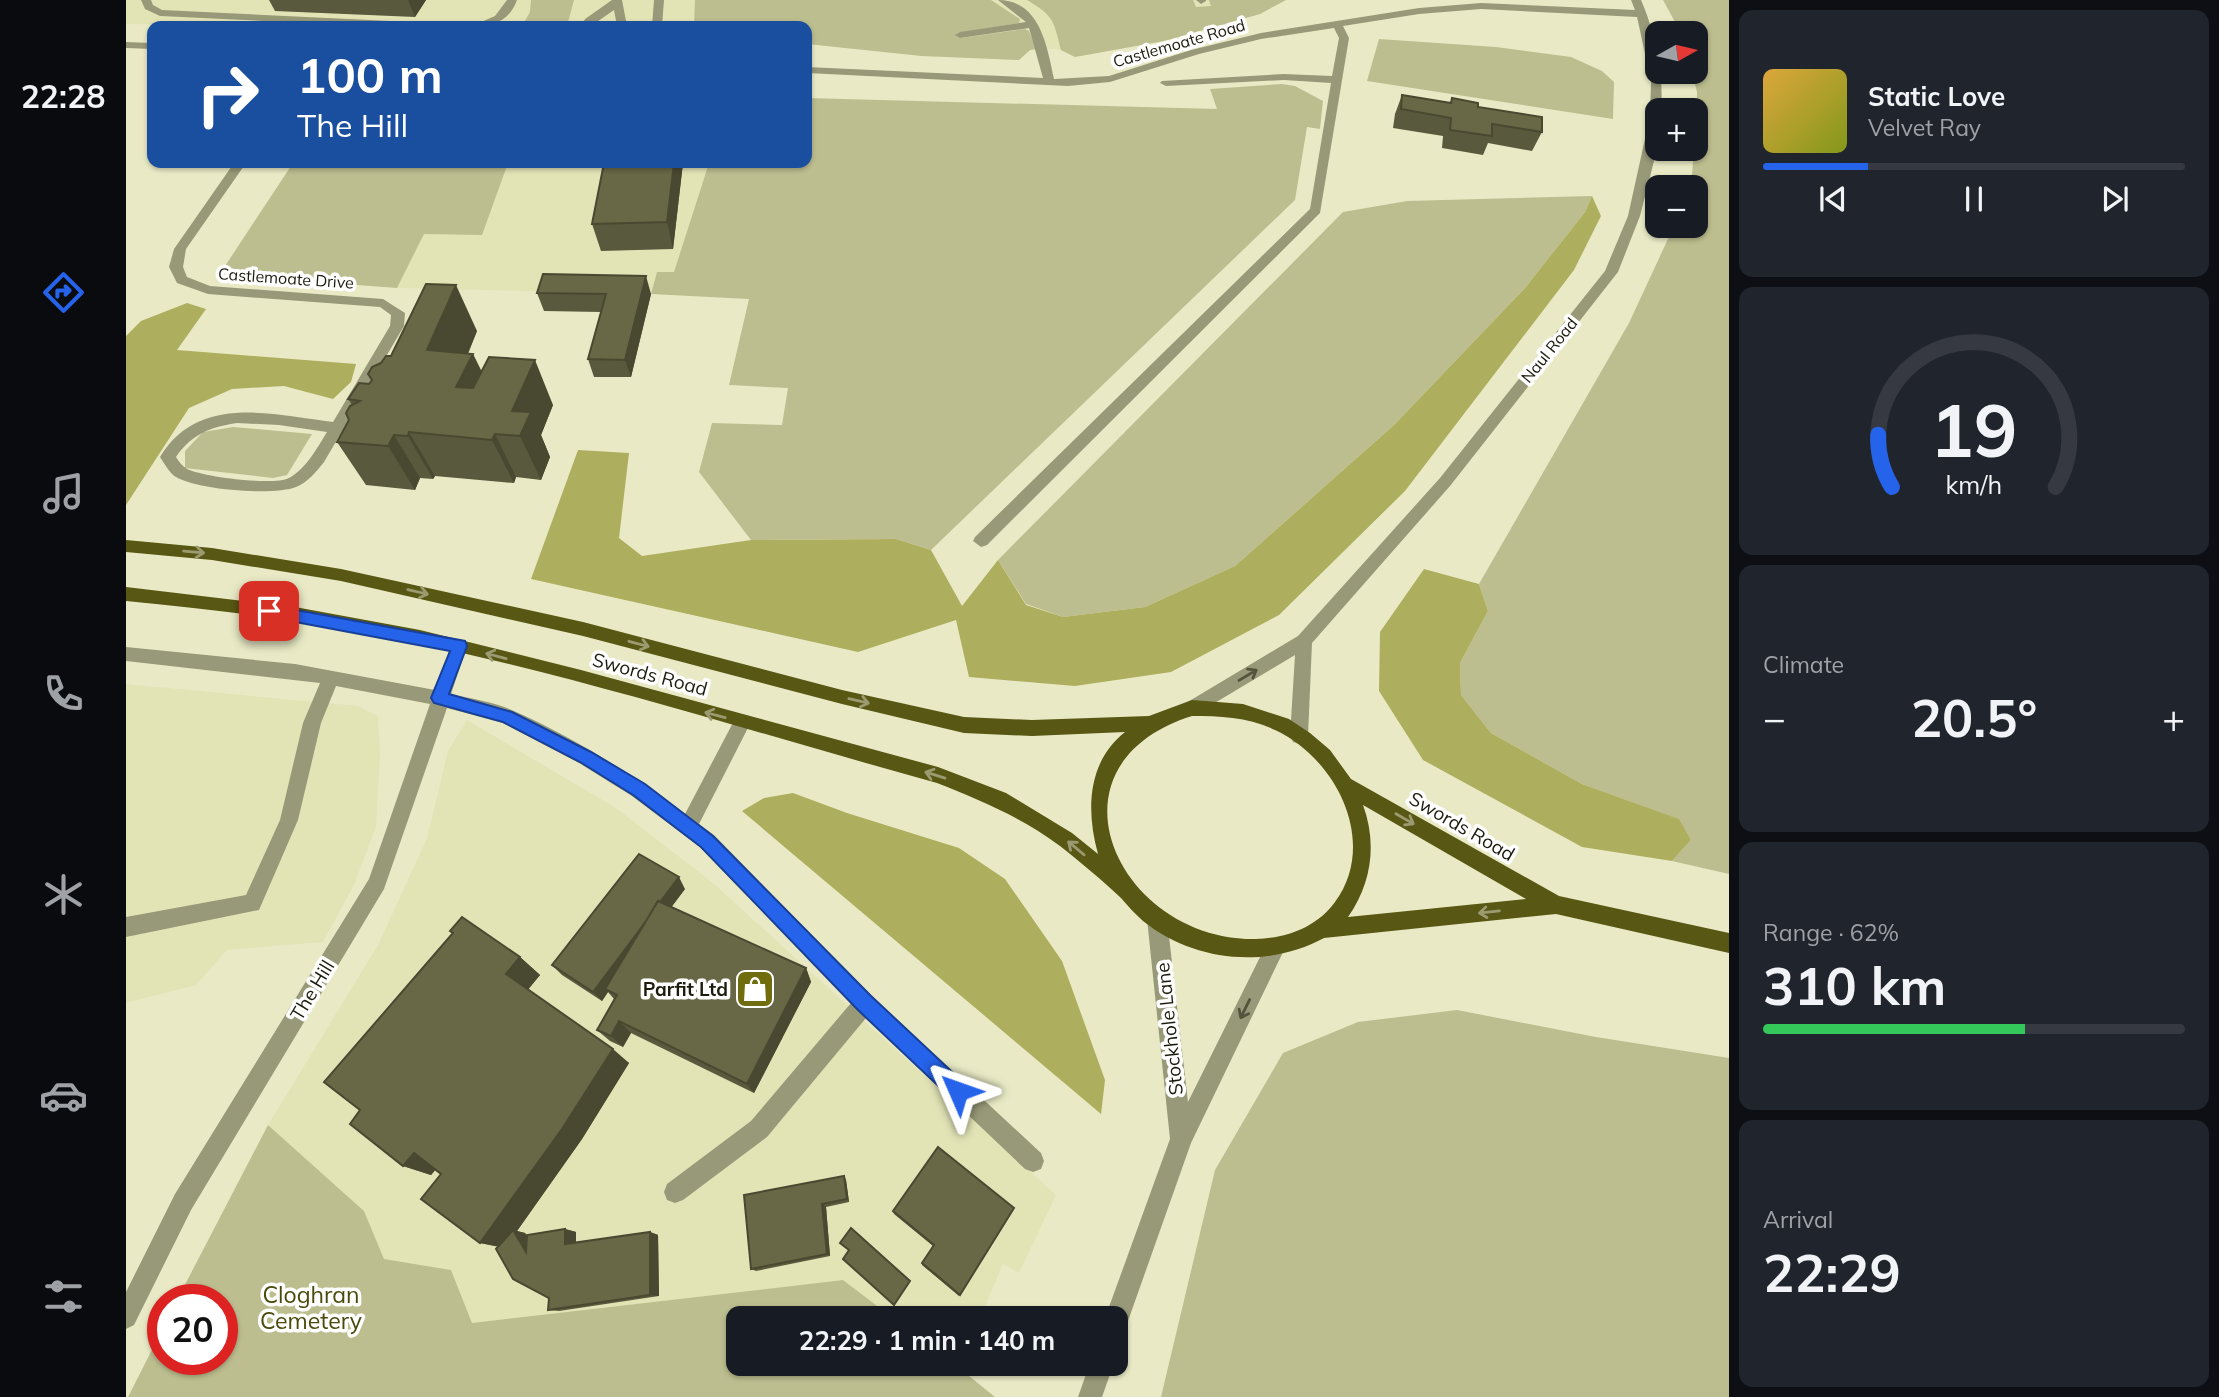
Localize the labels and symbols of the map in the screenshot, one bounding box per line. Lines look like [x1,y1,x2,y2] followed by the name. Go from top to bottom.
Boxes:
[1111,15,1247,71] street label: Castlemoate Road
[1645,21,1708,84] north arrow
[217,263,355,293] street label: Castlemoate Drive
[1517,313,1581,387] street label: Naul Road
[182,546,205,559] one-way arrow
[239,581,299,641] pin
[406,586,429,600] one-way arrow
[628,638,650,651] one-way arrow
[590,647,710,701] street label: Swords Road
[485,649,507,662] one-way arrow
[1237,668,1257,682] one-way arrow
[848,695,870,708] one-way arrow
[704,708,727,721] one-way arrow
[924,768,946,780] one-way arrow
[1405,786,1519,866] street label: Swords Road
[1394,813,1415,826] one-way arrow
[1067,840,1085,856] one-way arrow
[1478,906,1500,919] one-way arrow
[285,956,339,1024] street label: The Hill
[1150,961,1188,1097] street label: Stockhole Lane
[734,968,776,1010] shop icon: Parfit Ltd
[643,977,728,1001] place label: Parfit Ltd
[1238,998,1251,1019] one-way arrow
[921,1054,995,1128] position arrow
[260,1280,362,1335] park label: Cloghran Cemetery
[147,1284,238,1375] speed limit sign: 20

